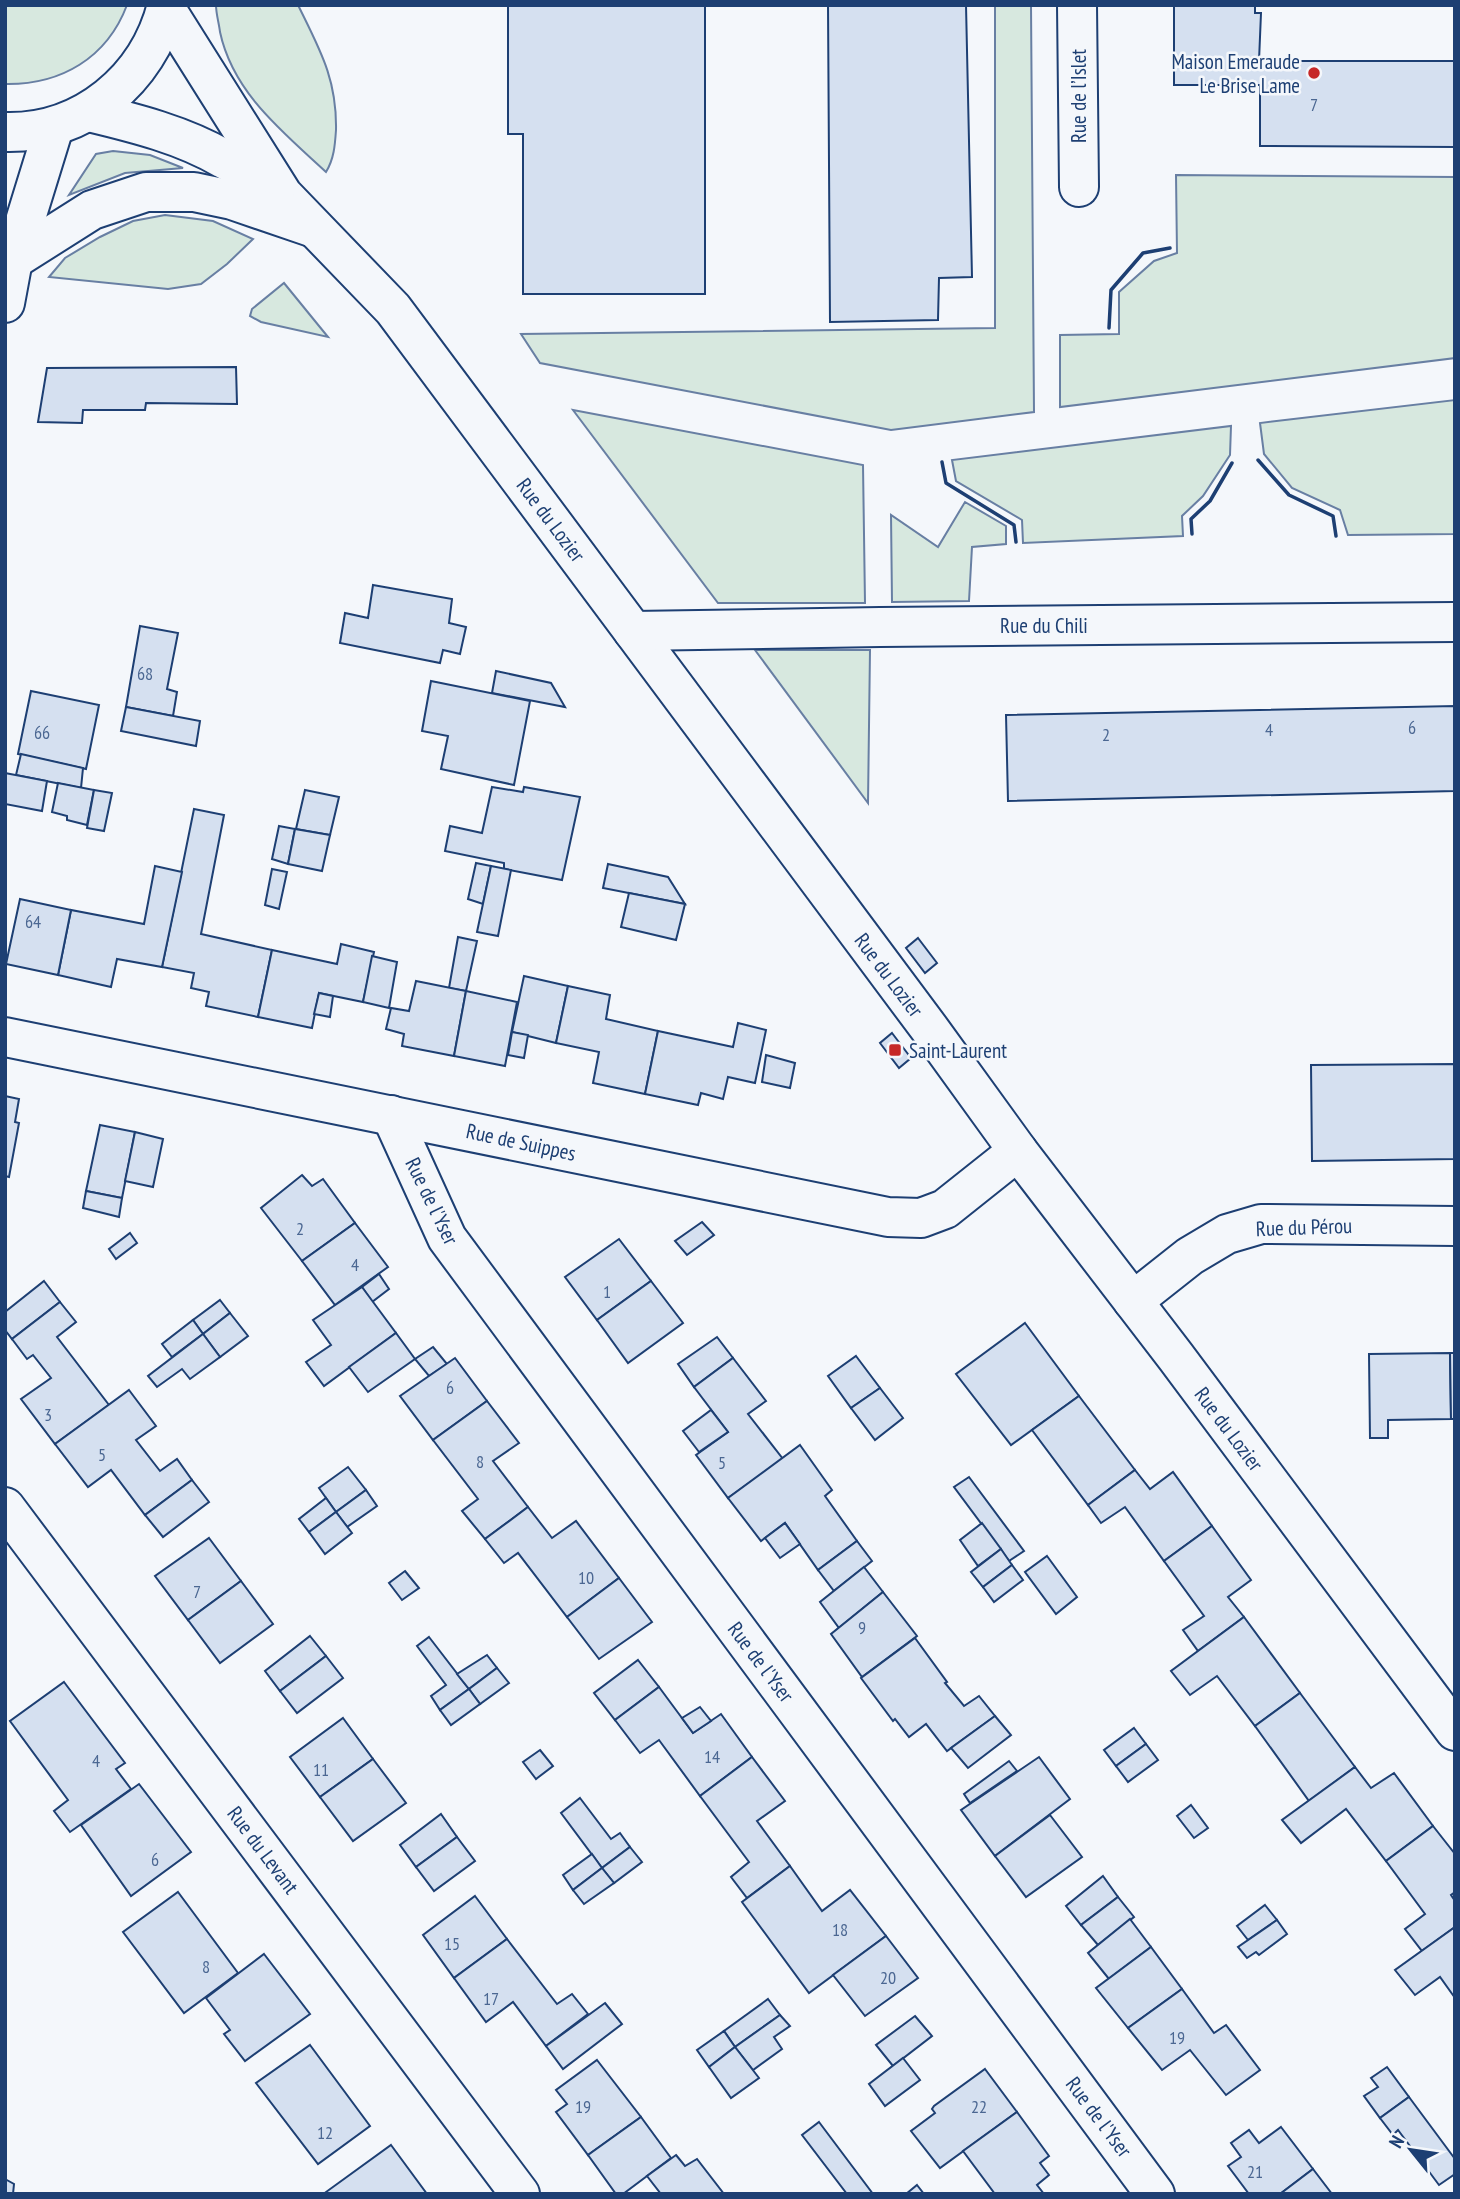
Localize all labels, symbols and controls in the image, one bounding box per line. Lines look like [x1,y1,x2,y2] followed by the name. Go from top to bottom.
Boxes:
[1171,48,1300,99] place label: Maison Emeraude Le Brise Lame
[1065,49,1092,143] street label: Rue de l’Islet
[1306,65,1322,81] marker: Maison Emeraude Le Brise Lame
[1310,93,1318,116] house number: 7
[511,473,591,568] street label: Rue du Lozier
[1000,612,1088,639] street label: Rue du Chili
[137,662,153,685] house number: 68
[1408,716,1416,739] house number: 6
[1265,718,1273,741] house number: 4
[34,721,50,744] house number: 66
[1102,723,1110,746] house number: 2
[25,910,41,933] house number: 64
[849,928,929,1023] street label: Rue du Lozier
[909,1037,1007,1064] place label: Saint-Laurent
[887,1042,903,1058] marker: Saint-Laurent
[464,1117,578,1167] street label: Rue de Suippes
[399,1153,465,1249] street label: Rue de l'Yser
[1255,1212,1353,1242] street label: Rue du Pérou
[296,1217,304,1240] house number: 2
[351,1253,359,1276] house number: 4
[603,1280,611,1303] house number: 1
[446,1376,454,1399] house number: 6
[1189,1382,1269,1477] street label: Rue du Lozier
[44,1403,52,1426] house number: 3
[98,1443,106,1466] house number: 5
[476,1450,484,1473] house number: 8
[718,1451,726,1474] house number: 5
[578,1566,594,1589] house number: 10
[193,1580,201,1603] house number: 7
[722,1616,800,1708] street label: Rue de l'Yser
[858,1616,866,1639] house number: 9
[704,1745,720,1768] house number: 14
[92,1749,100,1772] house number: 4
[313,1758,329,1781] house number: 11
[221,1801,305,1899] street label: Rue du Levant
[151,1848,159,1871] house number: 6
[832,1918,848,1941] house number: 18
[444,1932,460,1955] house number: 15
[202,1955,210,1978] house number: 8
[880,1966,896,1989] house number: 20
[483,1987,499,2010] house number: 17
[1169,2026,1185,2049] house number: 19
[1060,2071,1138,2163] street label: Rue de l'Yser
[575,2095,591,2118] house number: 19
[971,2095,987,2118] house number: 22
[1376,2115,1446,2185] north arrow
[317,2121,333,2144] house number: 12
[1383,2131,1409,2152] text: N
[1247,2160,1263,2183] house number: 21

